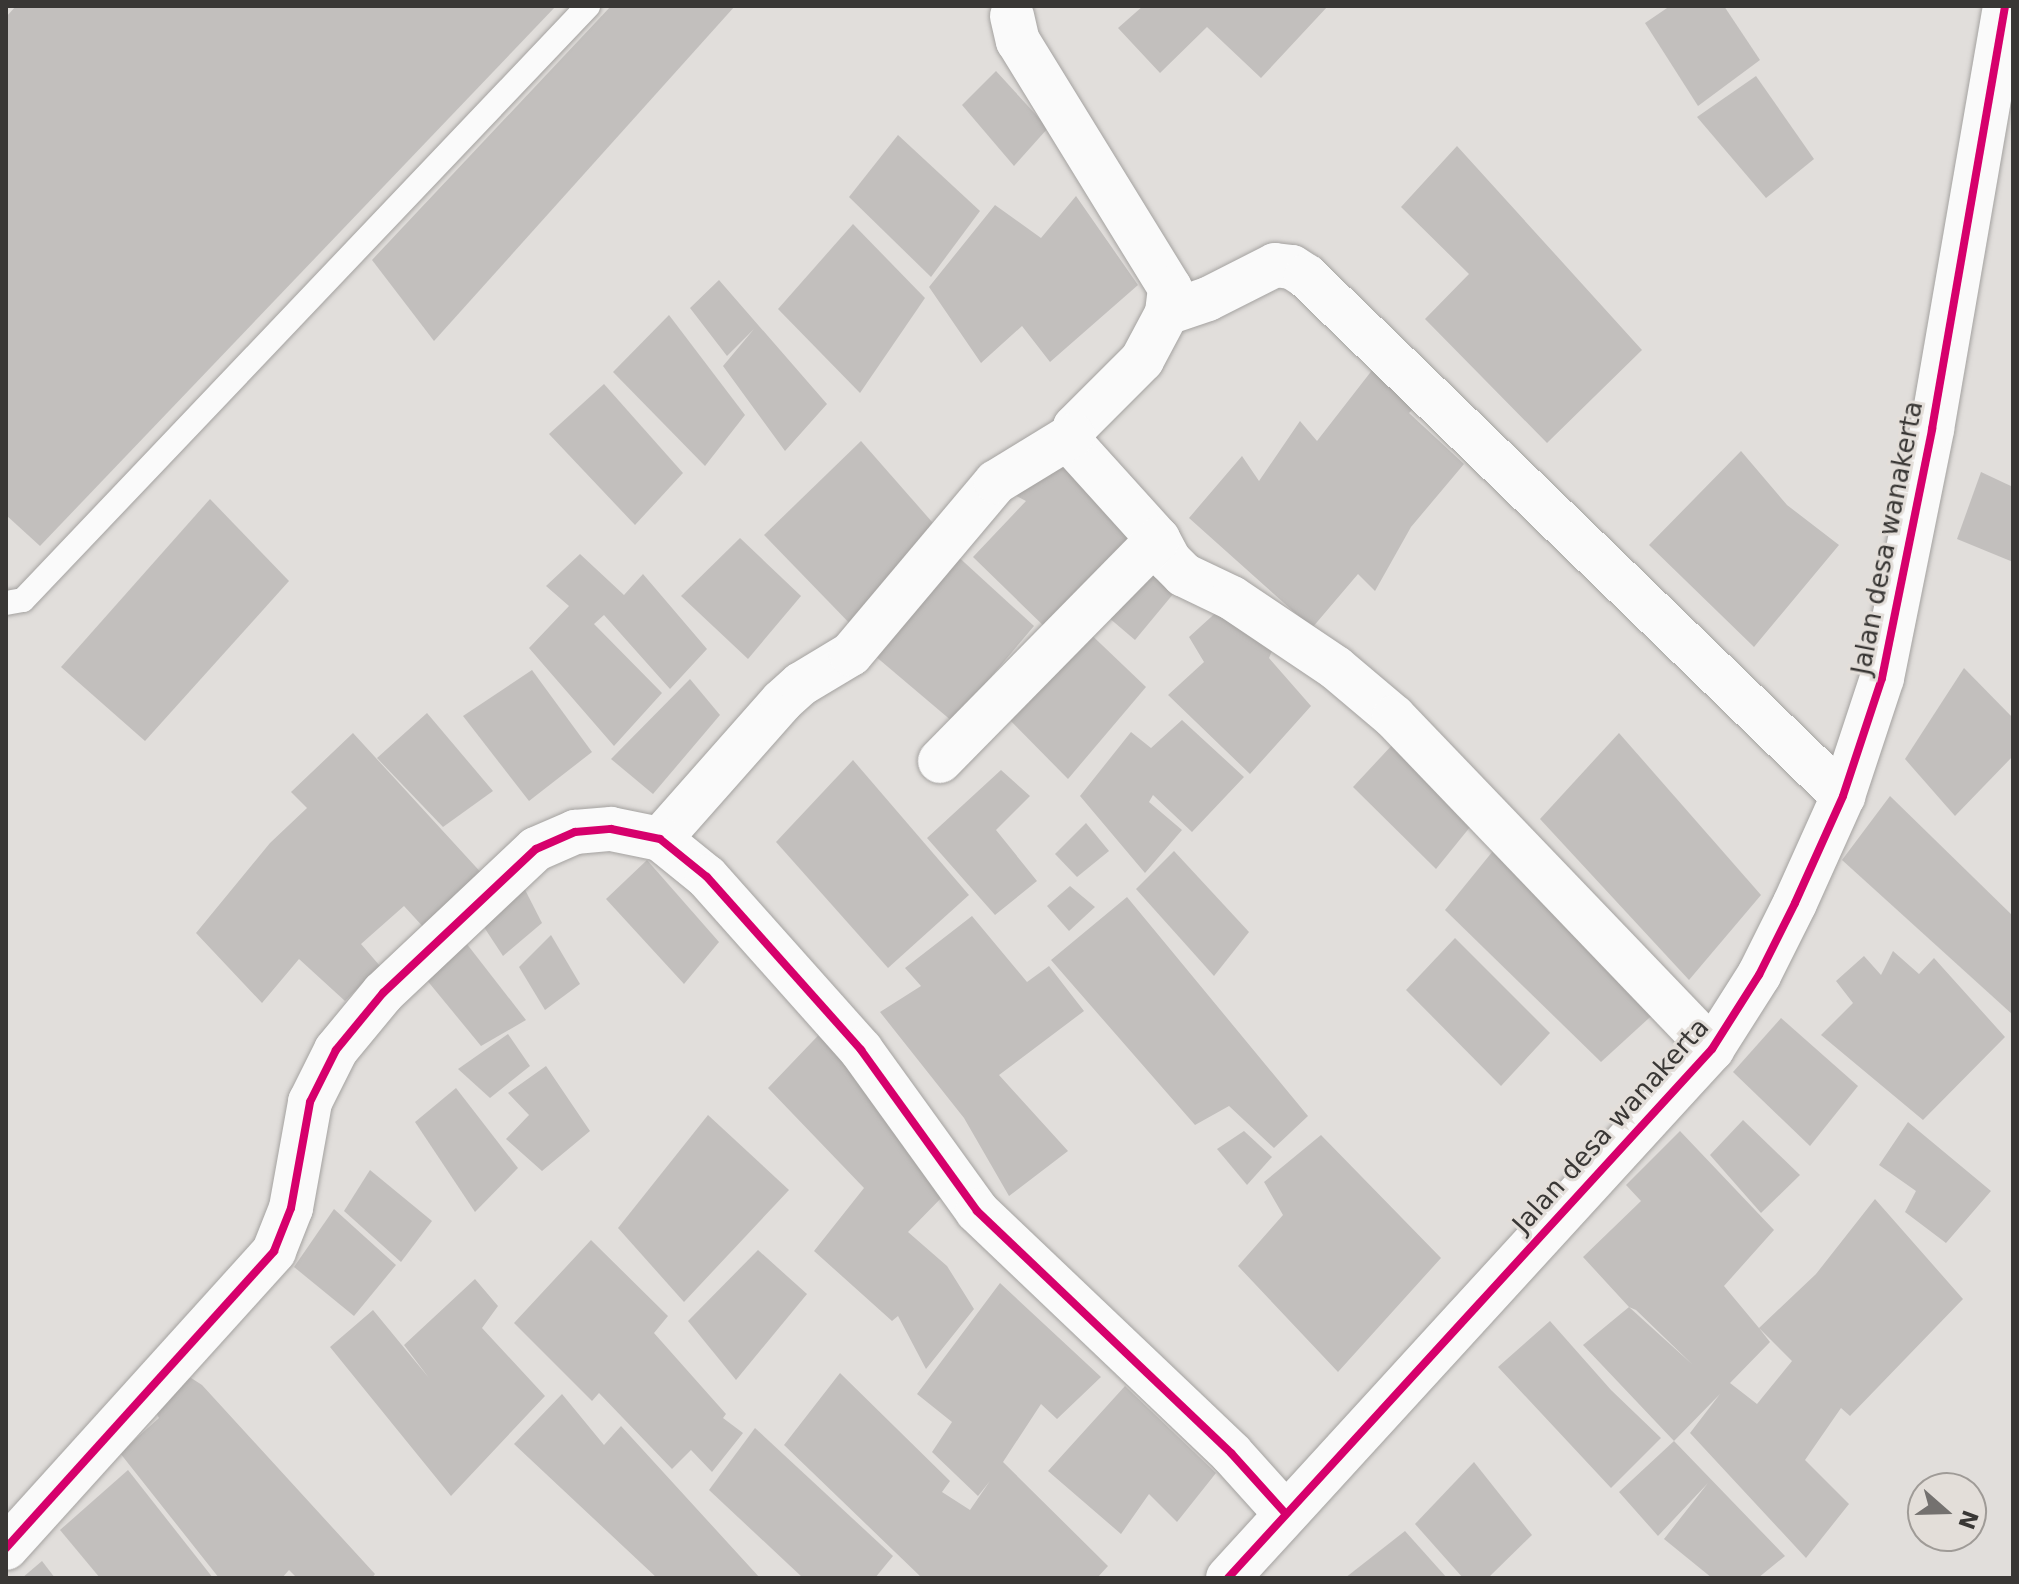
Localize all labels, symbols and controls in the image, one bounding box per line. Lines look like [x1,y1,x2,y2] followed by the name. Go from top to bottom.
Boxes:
[1846,398,1930,678] street label: Jalan desa wanakerta
[1506,1012,1716,1240] street label: Jalan desa wanakerta
[1907,1472,1987,1552] north arrow
[1953,1507,1983,1533] text: N

